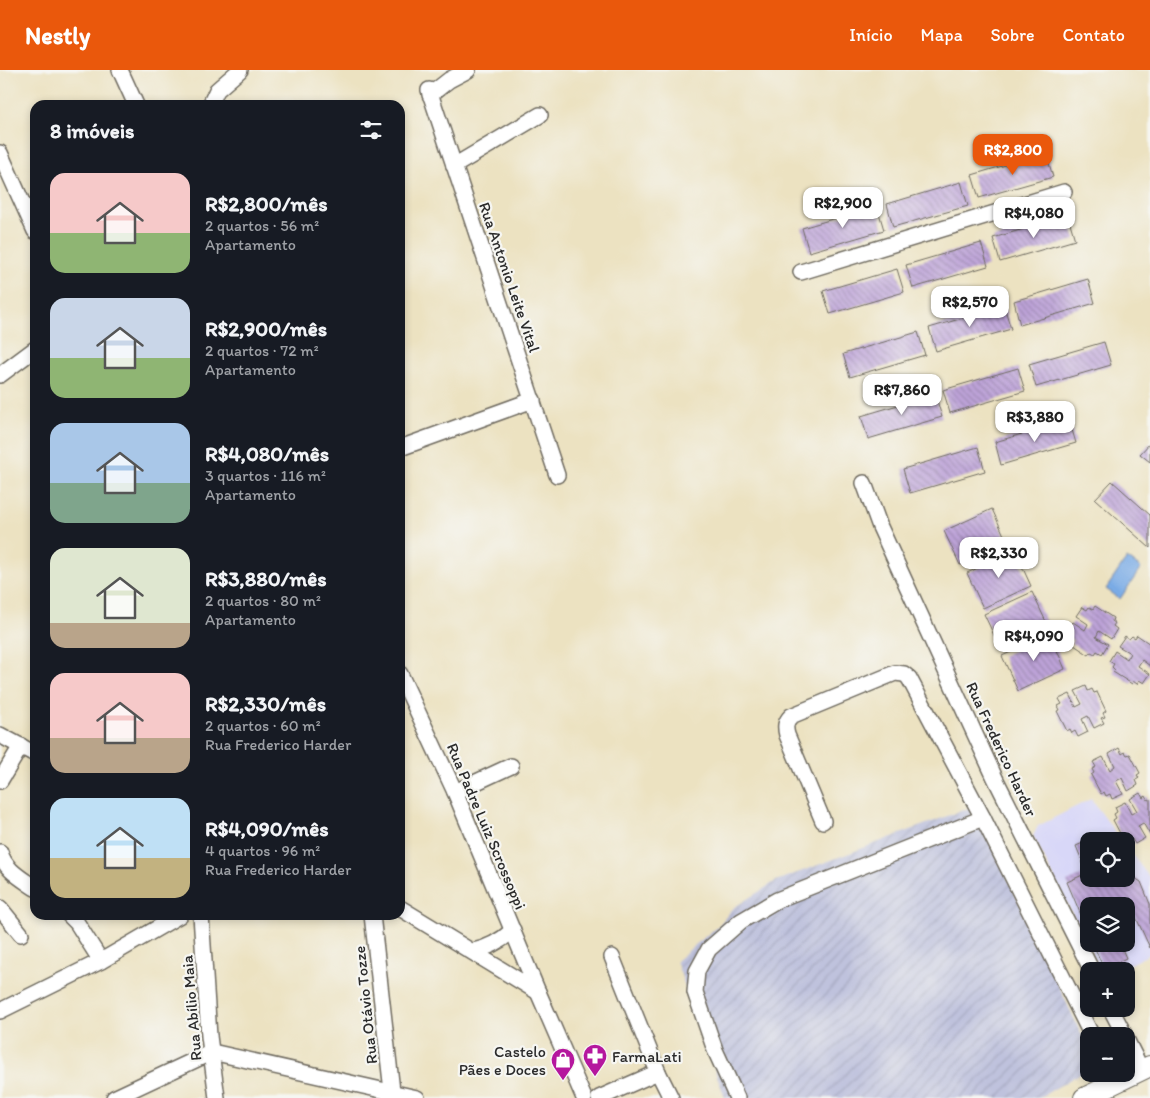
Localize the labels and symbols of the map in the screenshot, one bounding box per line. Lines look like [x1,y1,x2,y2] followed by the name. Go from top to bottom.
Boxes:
[967,134,1059,176] pin: R$2,800
[797,186,889,229] pin: R$2,900
[988,196,1080,239] pin: R$4,080
[475,200,544,355] street label: Rua Antonio Leite Vital
[924,286,1016,328] pin: R$2,570
[856,374,948,416] pin: R$7,860
[989,400,1081,443] pin: R$3,880
[953,536,1045,579] pin: R$2,330
[988,620,1080,662] pin: R$4,090
[962,679,1041,820] street label: Rua Frederico Harder
[443,740,530,912] street label: Rua Padre Luiz Scrossoppi
[350,945,381,1065] street label: Rua Otávio Tozze
[177,954,206,1062] street label: Rua Abílio Maia
[459,1042,546,1079] place label: Castelo Pães e Doces
[582,1043,608,1077] pharmacy icon: FarmaLati
[550,1047,576,1081] shop icon: Castelo Pães e Doces
[612,1047,682,1066] place label: FarmaLati

